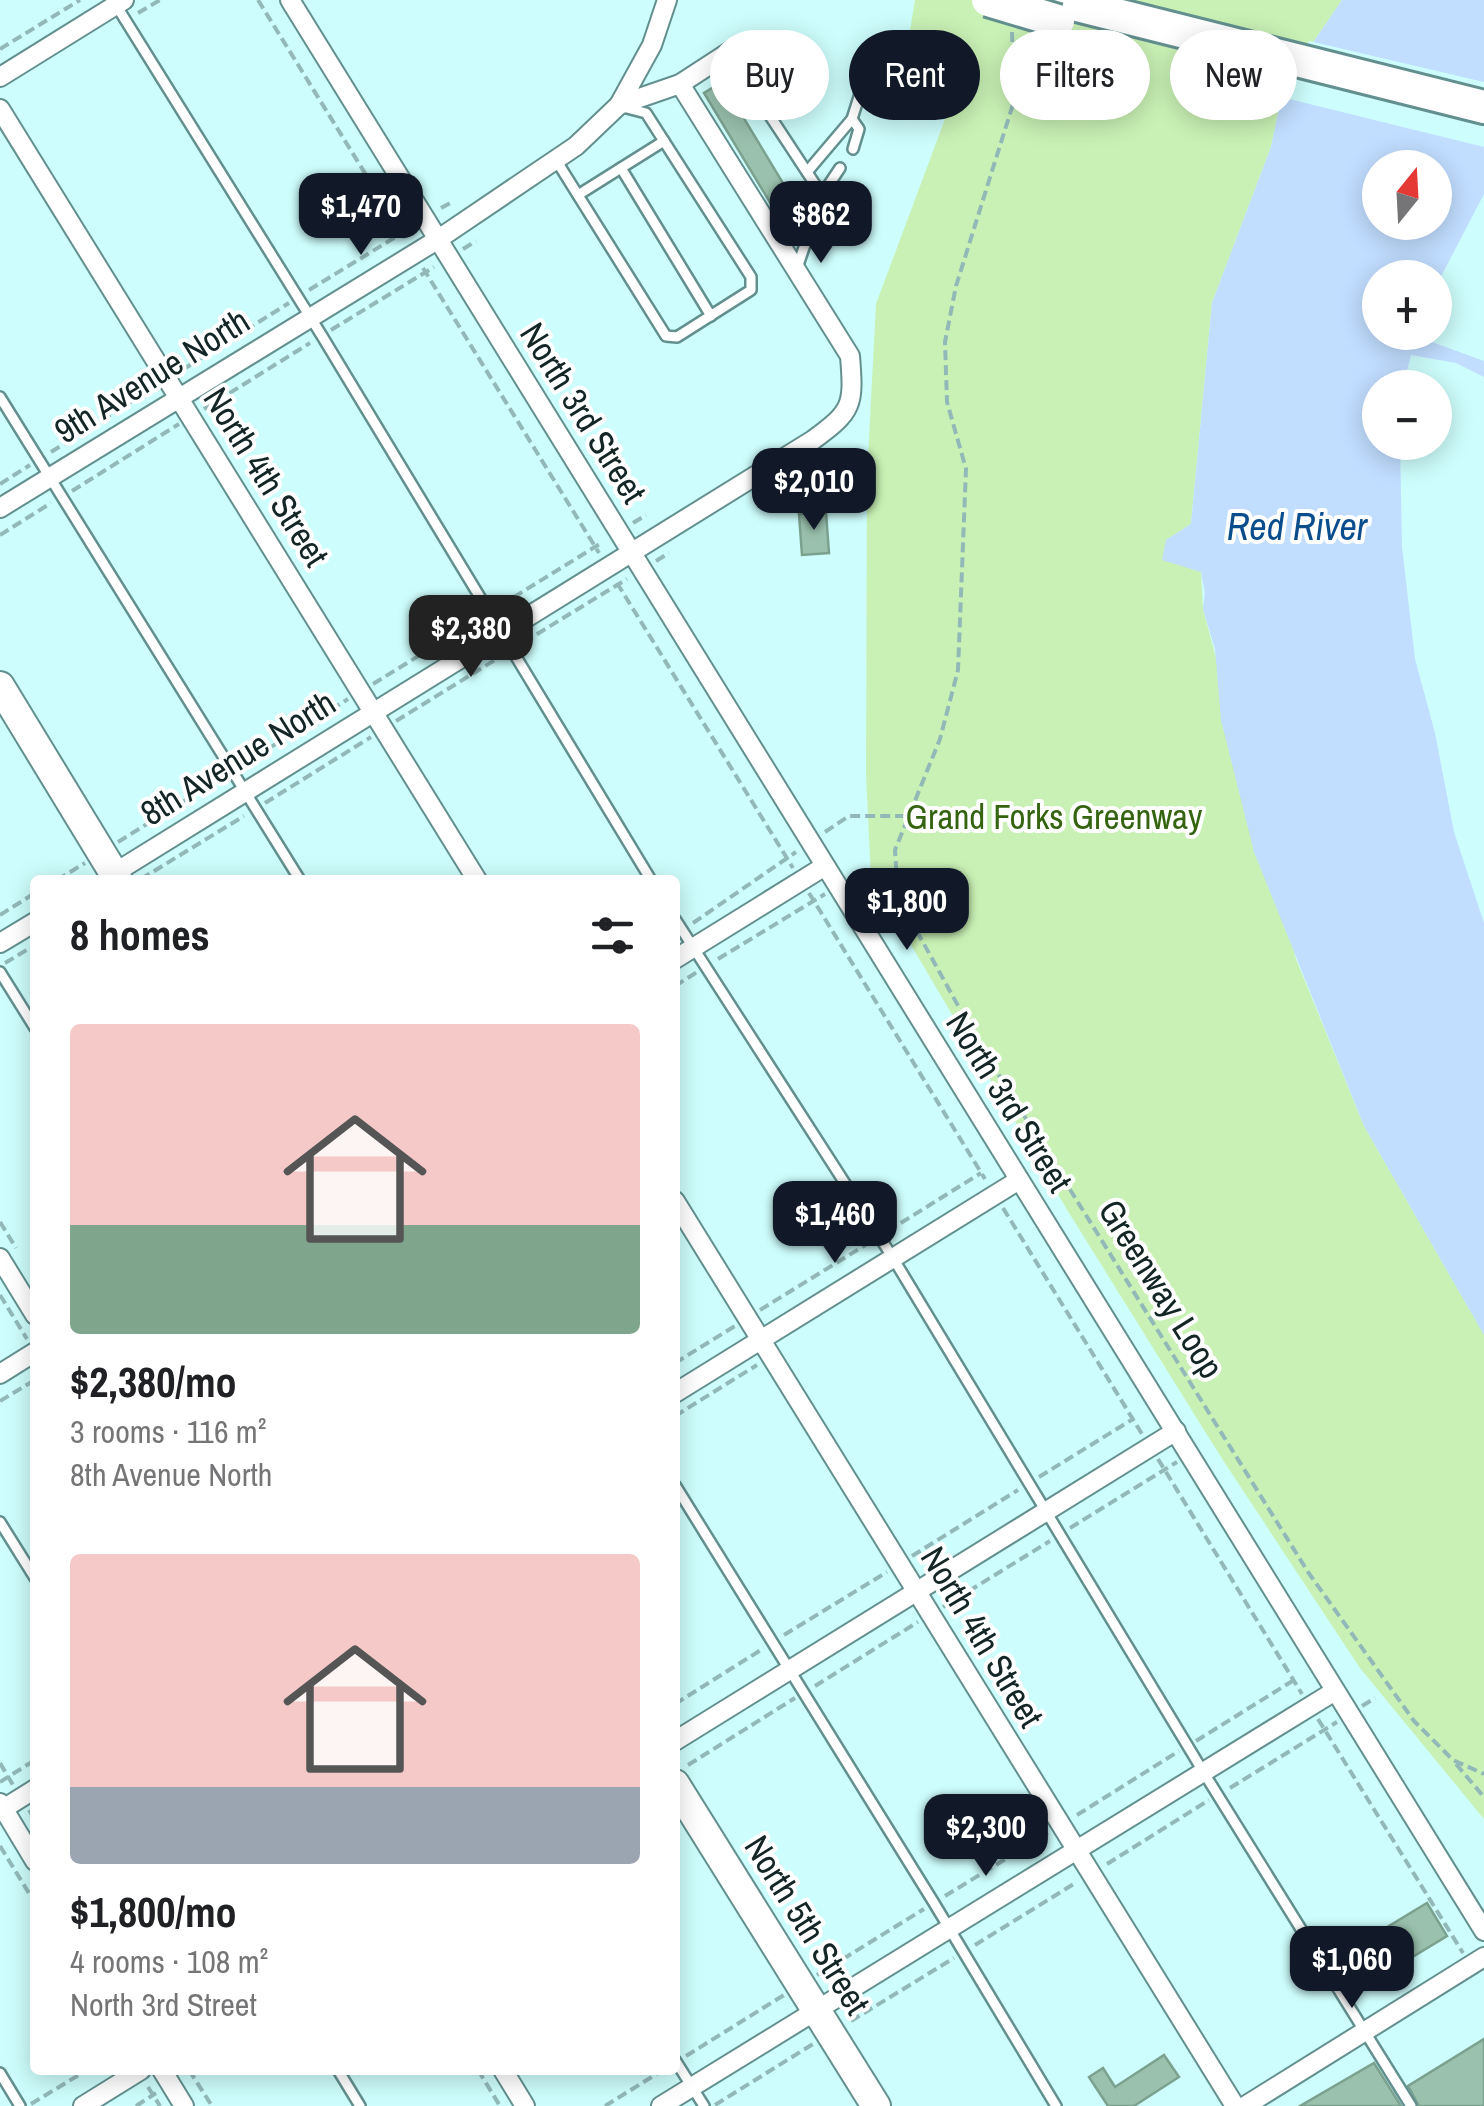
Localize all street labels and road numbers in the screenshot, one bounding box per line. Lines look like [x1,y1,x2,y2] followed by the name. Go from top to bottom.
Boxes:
[45,297,258,454] street label: 9th Avenue North
[509,314,657,512] street label: North 3rd Street
[193,378,340,575] street label: North 4th Street
[131,679,344,836] street label: 8th Avenue North
[935,1003,1083,1201] street label: North 3rd Street
[1088,1190,1235,1387] street label: Greenway Loop
[910,1538,1055,1736] street label: North 4th Street
[734,1826,881,2023] street label: North 5th Street

